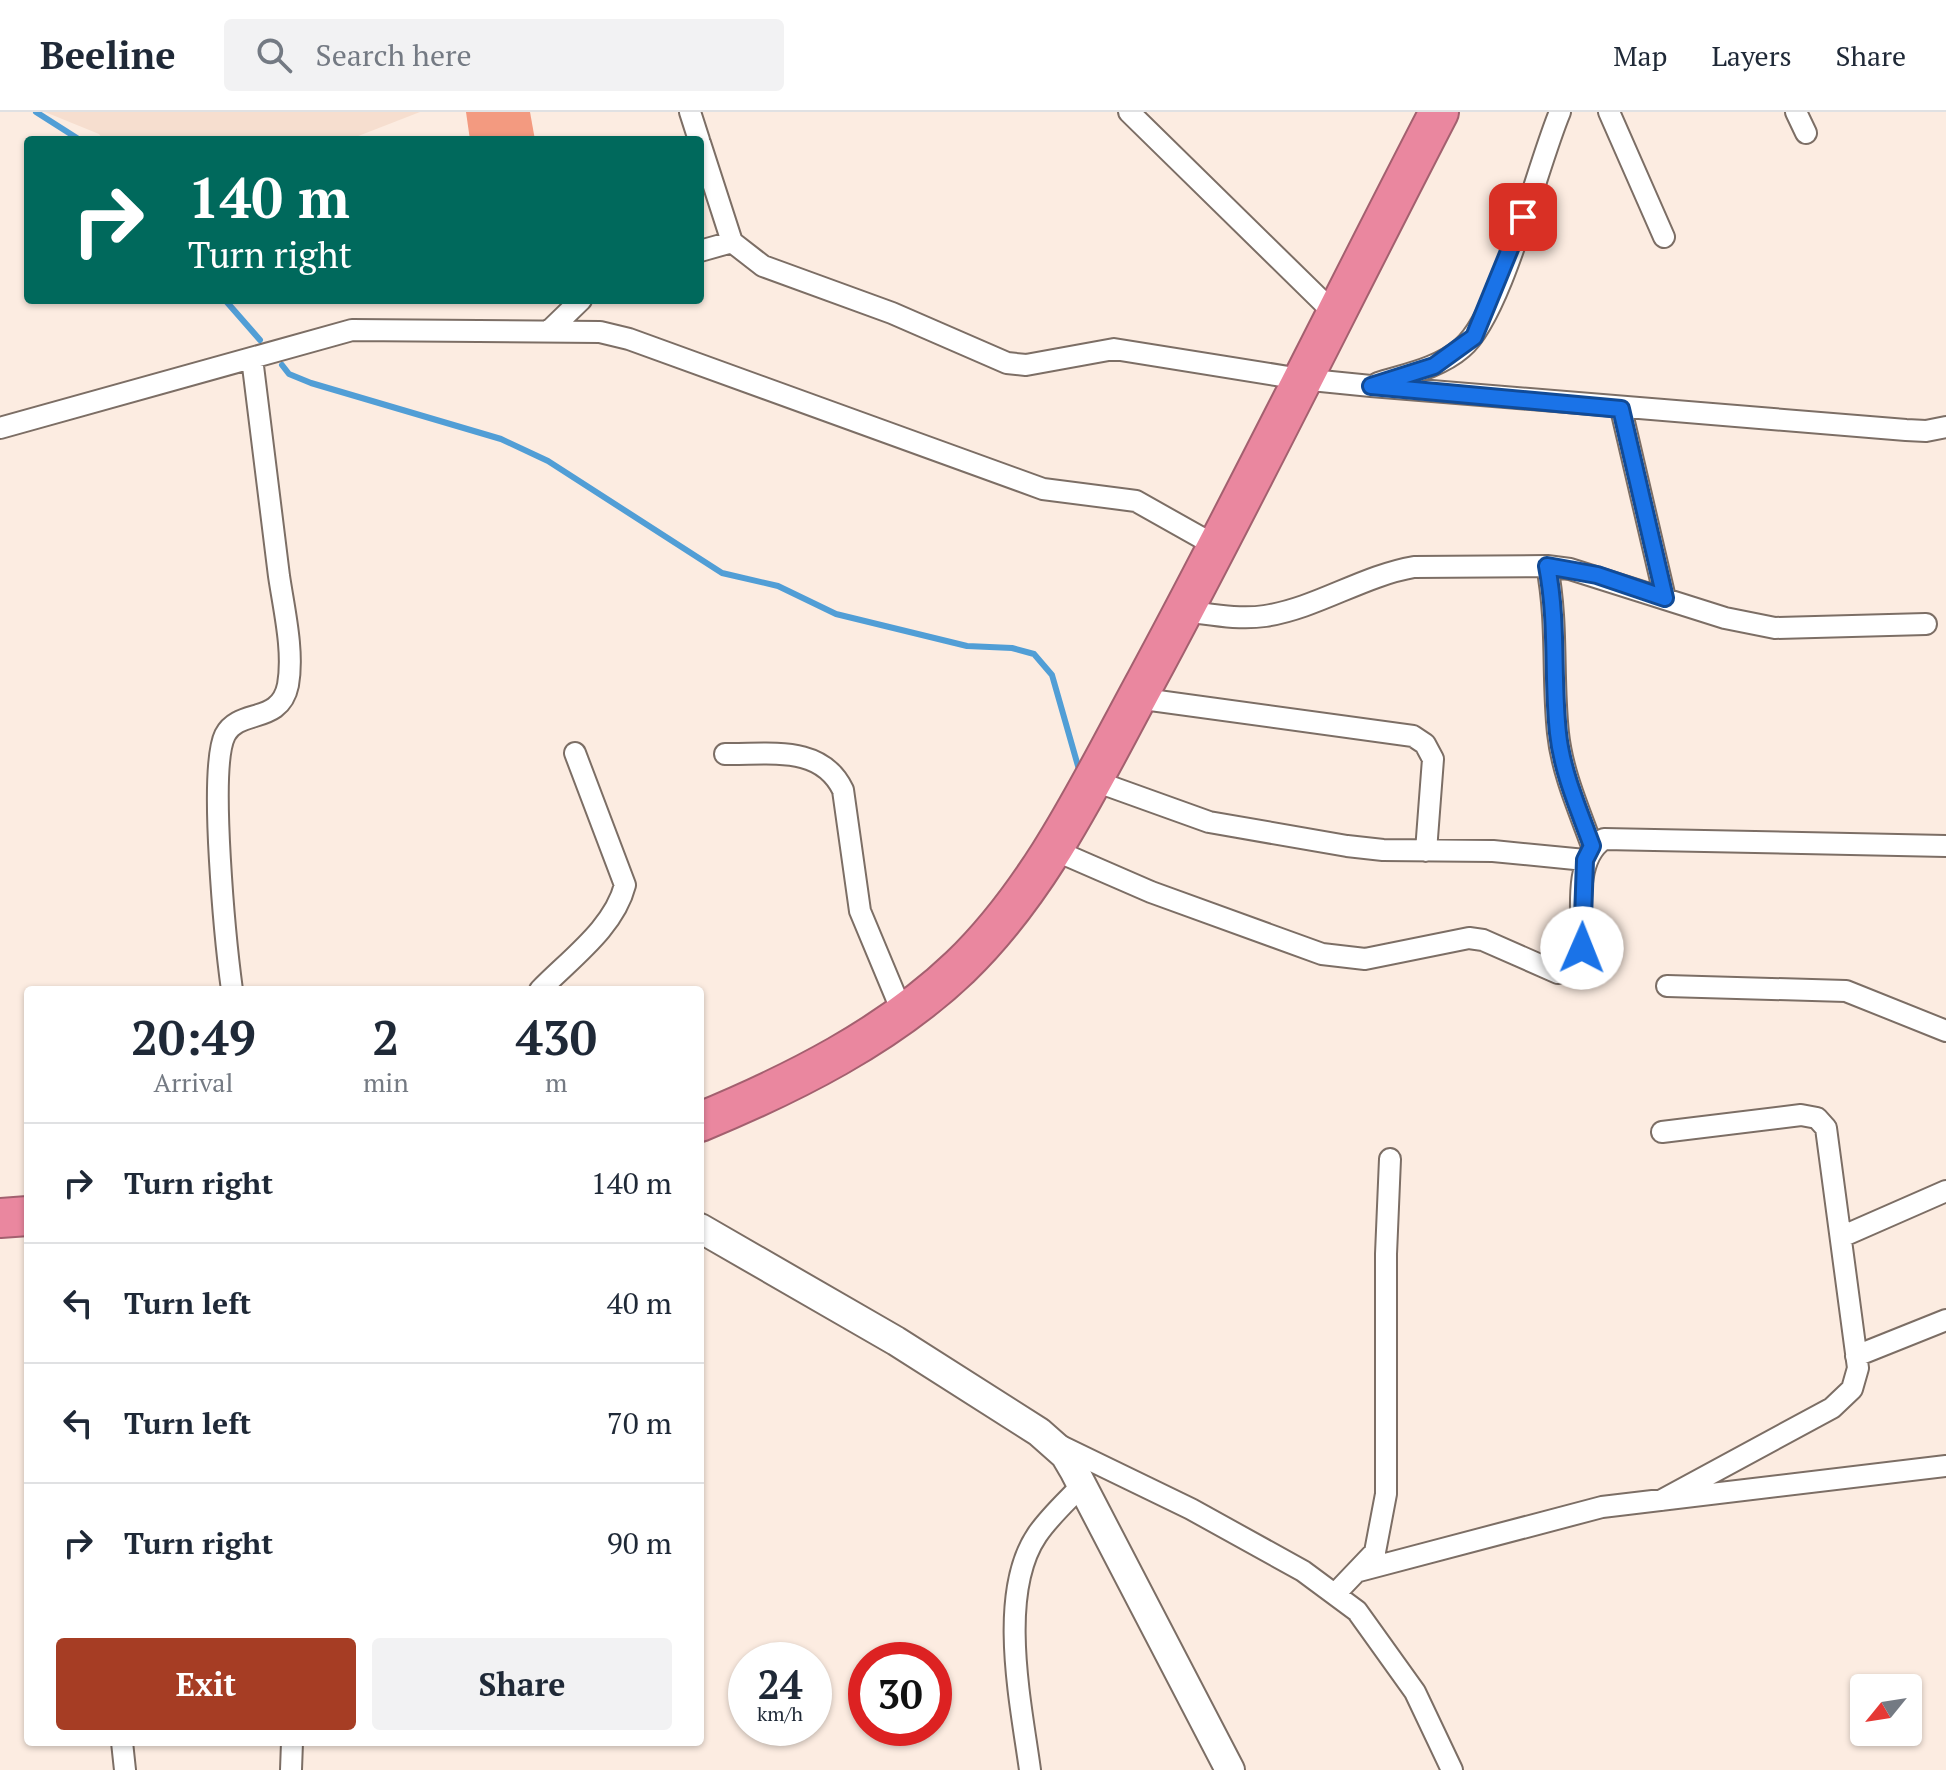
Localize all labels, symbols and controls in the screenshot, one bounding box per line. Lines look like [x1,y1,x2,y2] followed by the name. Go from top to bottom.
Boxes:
[224,19,784,91] search box
[40,30,176,80] text: Beeline
[252,33,296,77] icon: search
[316,35,472,75] text: Search here
[1613,37,1667,74] text: Map
[1711,37,1792,74] text: Layers
[1836,37,1906,74] text: Share
[188,160,350,234] text: 140 m
[56,168,160,272] icon: right
[1489,183,1557,251] pin
[1501,195,1545,239] icon: arrive
[188,231,352,278] text: Turn right
[1540,906,1624,990] position arrow
[131,1005,256,1069] text: 20:49
[372,1005,399,1069] text: 2
[516,1005,597,1069] text: 430
[154,1065,233,1099] text: Arrival
[363,1065,409,1099] text: min
[545,1065,568,1099] text: m
[56,1161,100,1205] icon: right
[124,1163,273,1203] text: Turn right
[591,1163,672,1203] text: 140 m
[56,1281,100,1325] icon: left
[124,1283,251,1323] text: Turn left
[607,1283,672,1323] text: 40 m
[56,1401,100,1445] icon: left
[124,1403,251,1443] text: Turn left
[607,1403,672,1443] text: 70 m
[56,1521,100,1565] icon: right
[124,1523,273,1563] text: Turn right
[607,1523,672,1563] text: 90 m
[56,1638,356,1730] button: Exit
[372,1638,672,1730] button: Share
[848,1642,952,1746] speed limit sign: 30
[757,1657,803,1710] text: 24
[1850,1674,1922,1746] north arrow
[1850,1674,1922,1746] map controls
[757,1700,803,1727] text: km/h

